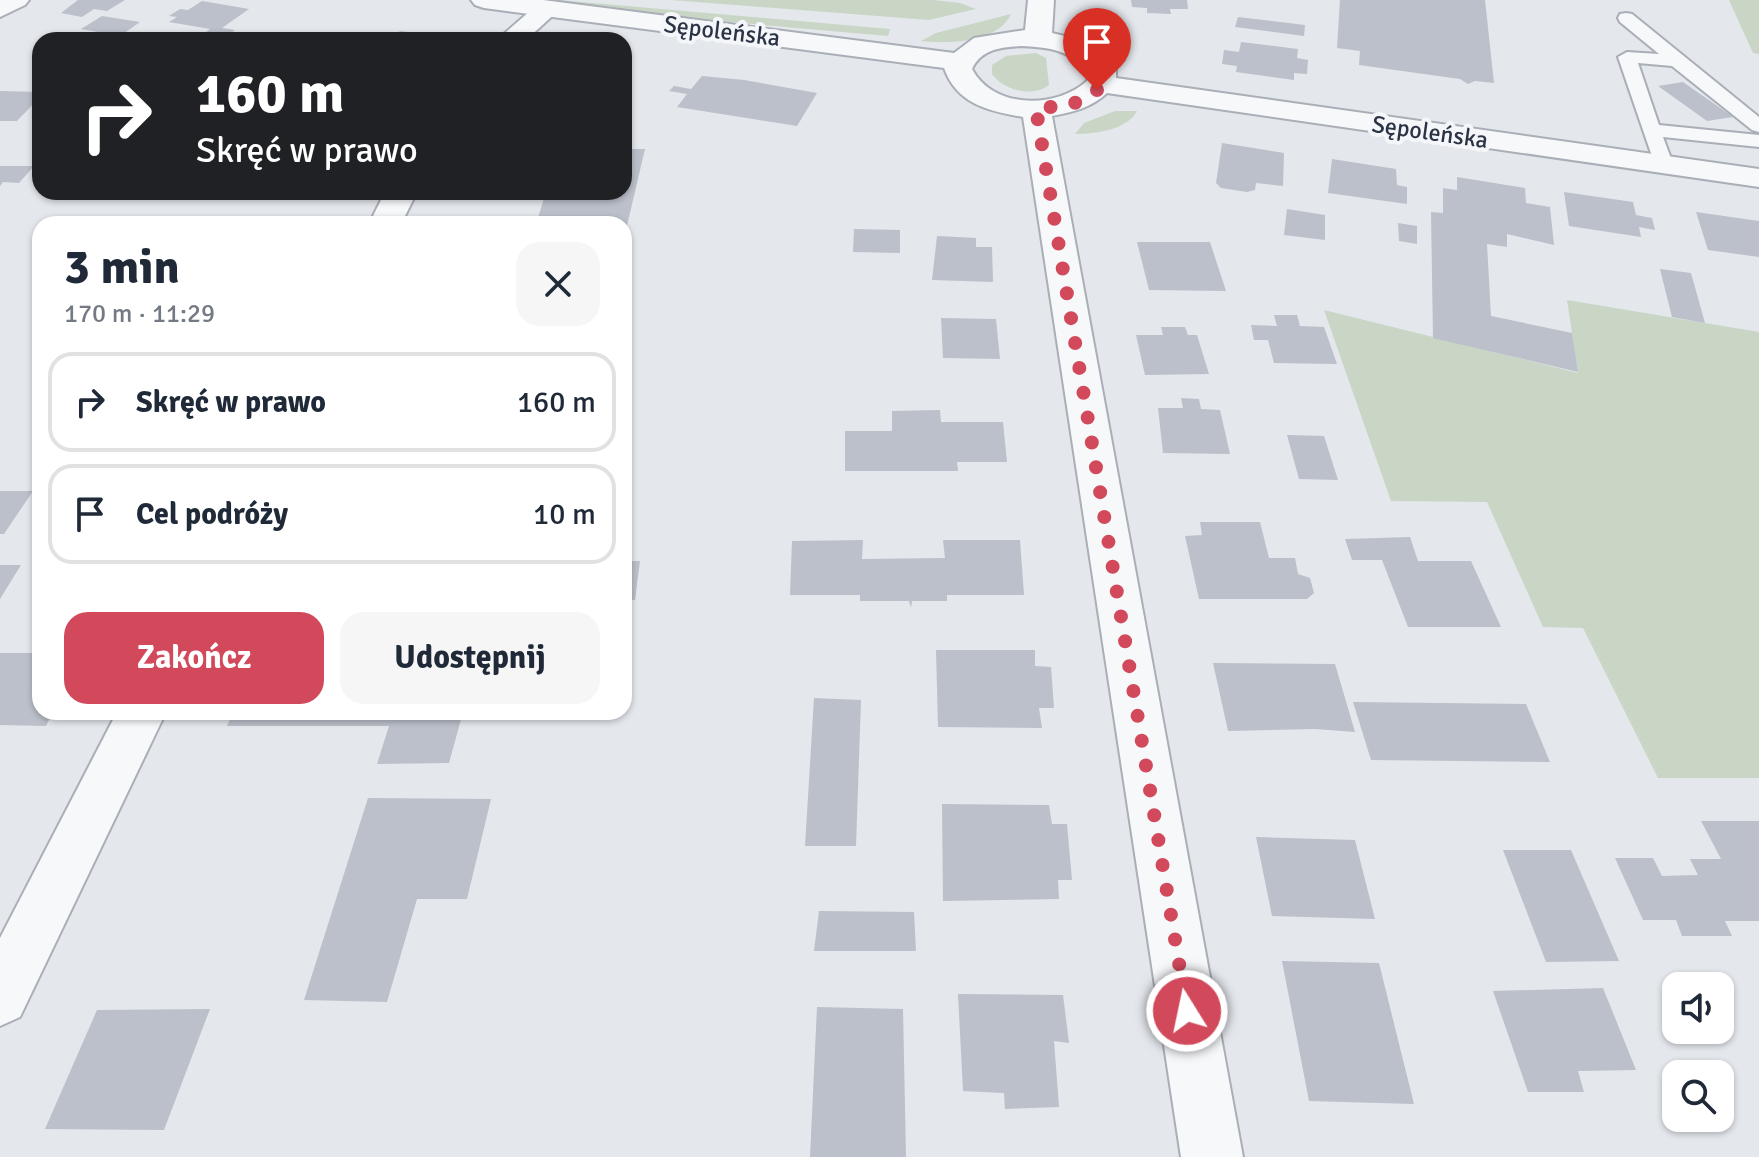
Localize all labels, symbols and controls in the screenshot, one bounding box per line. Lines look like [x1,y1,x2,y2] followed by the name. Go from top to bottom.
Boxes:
[1063,8,1131,90] pin
[662,9,782,53] street label: Sępoleńska
[1075,20,1119,64] icon: arrive
[196,59,344,128] text: 160 m
[64,64,168,168] icon: right
[1370,109,1490,155] street label: Sępoleńska
[196,128,418,173] text: Skręć w prawo
[64,238,180,297] text: 3 min
[516,242,600,326] button: close
[64,298,215,330] text: 170 m · 11:29
[68,380,112,424] icon: right
[136,384,326,421] text: Skręć w prawo
[517,384,596,421] text: 160 m
[68,492,112,536] icon: arrive
[136,496,288,533] text: Cel podróży
[533,496,596,533] text: 10 m
[64,612,324,704] button: Zakończ
[340,612,600,704] button: Udostępnij
[1145,969,1229,1053] position arrow
[1662,972,1734,1132] map controls
[1662,972,1734,1044] button: sound
[1662,1060,1734,1132] button: search

